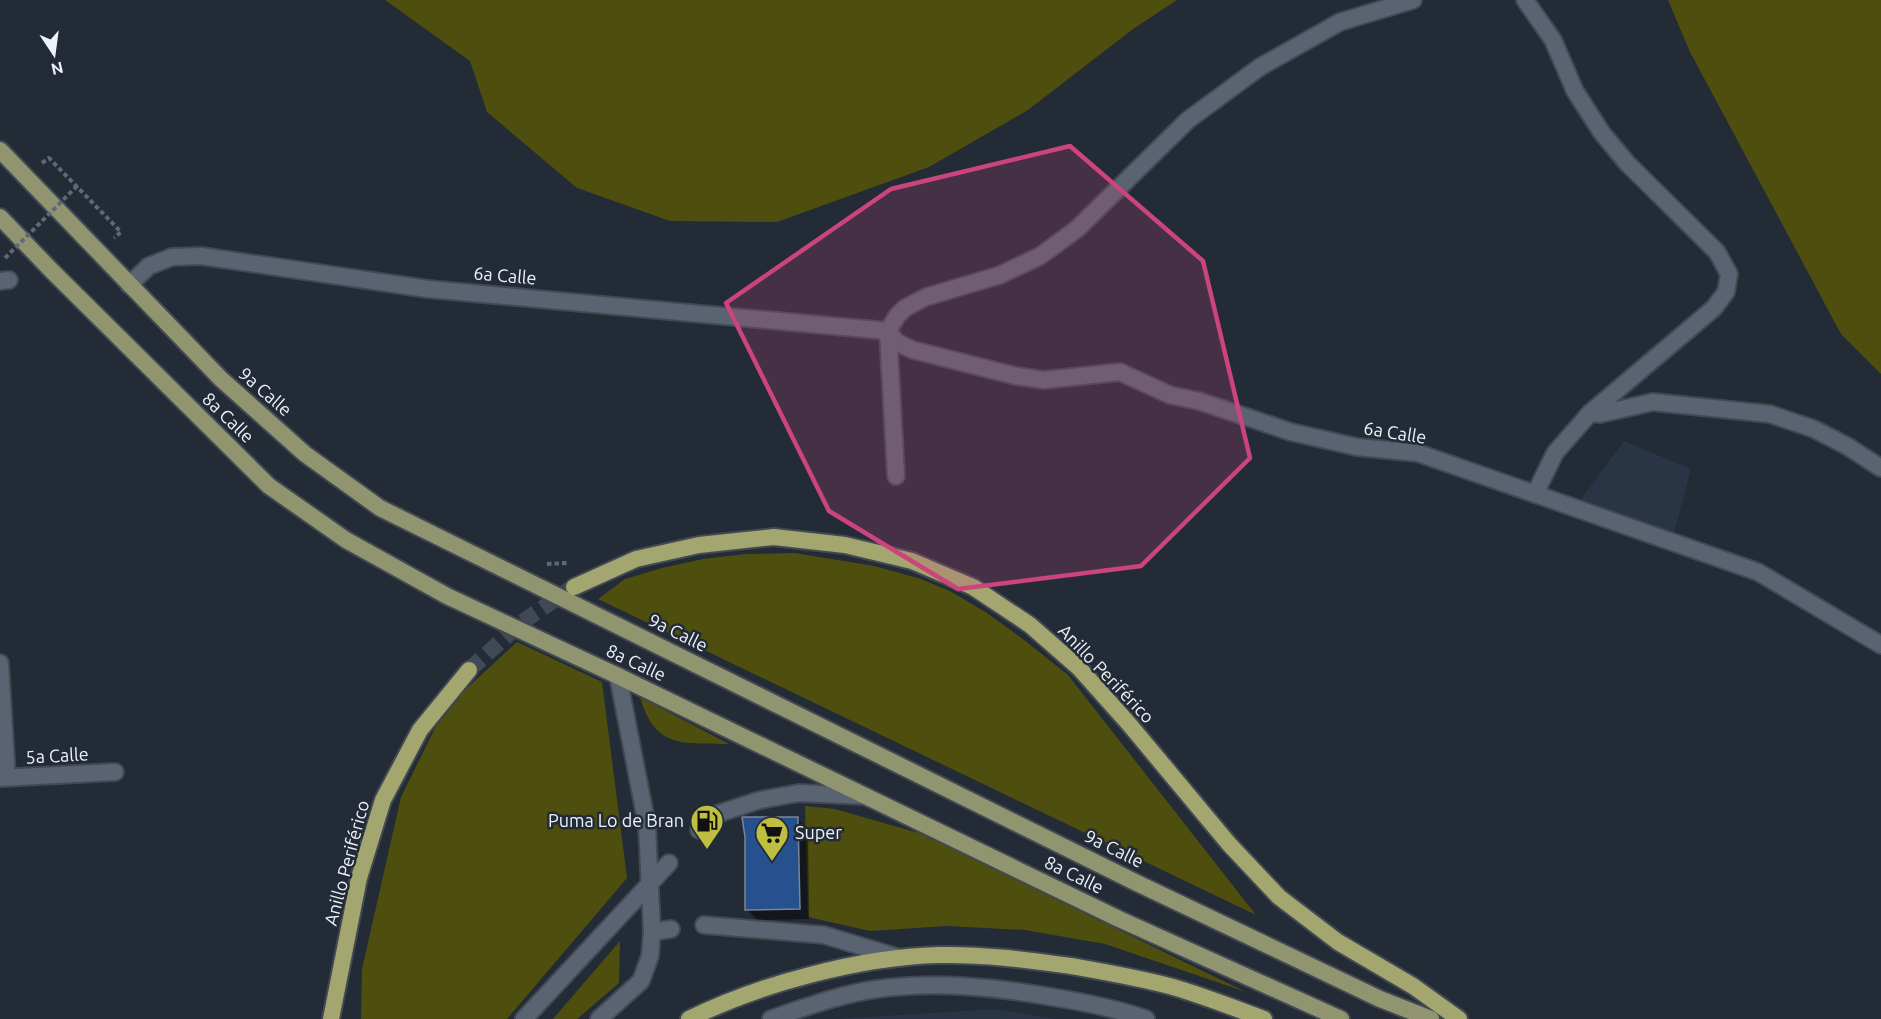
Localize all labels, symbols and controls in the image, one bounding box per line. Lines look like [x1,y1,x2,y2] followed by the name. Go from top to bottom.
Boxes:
[24,24,84,84] north arrow
[50,59,65,79] text: N
[473,262,537,288] street label: 6a Calle
[235,363,296,420] street label: 9a Calle
[199,388,258,446] street label: 8a Calle
[1362,417,1428,447] street label: 6a Calle
[646,609,711,655] street label: 9a Calle
[1055,620,1159,727] street label: Anillo Periférico
[604,640,669,685] street label: 8a Calle
[25,743,89,767] street label: 5a Calle
[320,798,372,928] street label: Anillo Periférico
[689,803,725,850] fuel station icon: Puma Lo de Bran
[548,810,684,830] place label: Puma Lo de Bran
[754,815,790,862] supermarket icon: Super
[795,822,842,842] place label: Super
[1082,825,1147,871] street label: 9a Calle
[1042,851,1107,897] street label: 8a Calle

